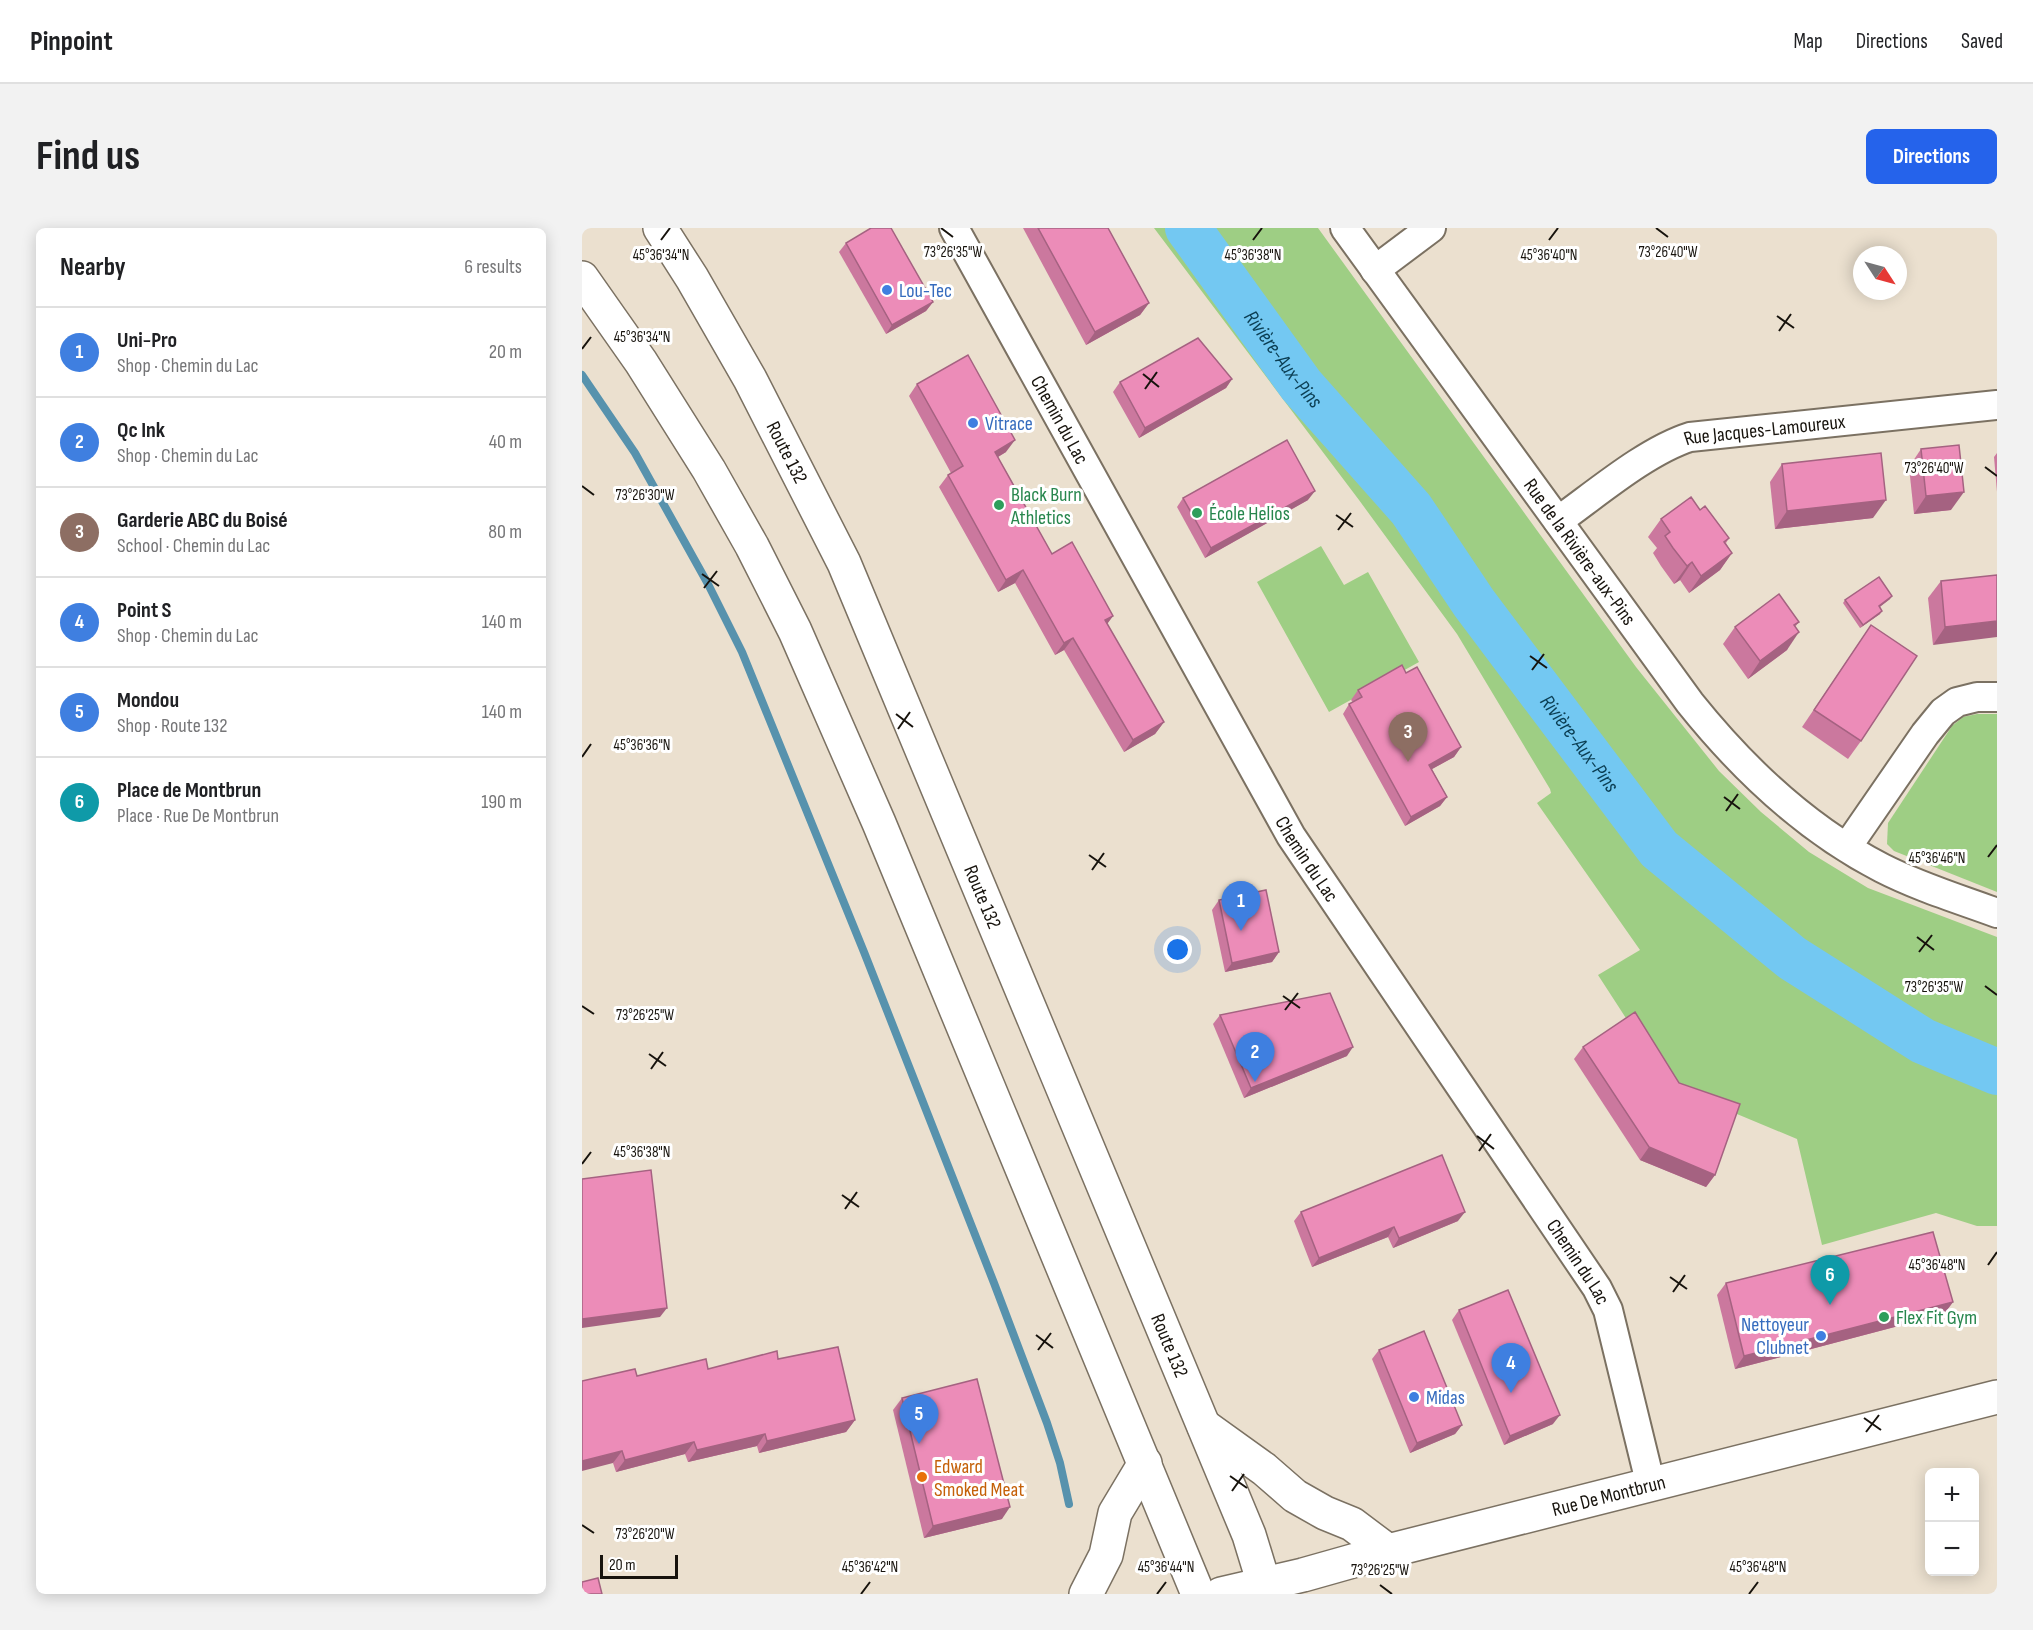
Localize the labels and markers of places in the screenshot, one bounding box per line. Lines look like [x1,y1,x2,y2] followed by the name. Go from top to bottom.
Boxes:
[899,279,952,303] place label: Lou-Tec
[880,283,894,297] marker: Lou-Tec
[985,412,1033,436] place label: Vitrace
[966,416,980,430] marker: Vitrace
[1010,483,1082,530] place label: Black Burn Athletics
[992,498,1006,512] marker: Black Burn Athletics
[1209,502,1290,526] place label: École Helios
[1190,506,1204,520] marker: École Helios
[1388,712,1428,762] pin: 3
[1222,882,1260,931] pin: 1
[1236,1032,1274,1082] pin: 2
[1810,1256,1850,1305] pin: 6
[1896,1306,1977,1330] place label: Flex Fit Gym
[1877,1310,1891,1324] marker: Flex Fit Gym
[1741,1313,1809,1360] place label: Nettoyeur Clubnet
[1814,1329,1828,1343] marker: Nettoyeur Clubnet
[1492,1344,1530,1393] pin: 4
[1426,1386,1465,1410] place label: Midas
[1407,1390,1421,1404] marker: Midas
[900,1394,938,1444] pin: 5
[934,1455,1024,1502] place label: Edward Smoked Meat
[915,1470,929,1484] marker: Edward Smoked Meat

